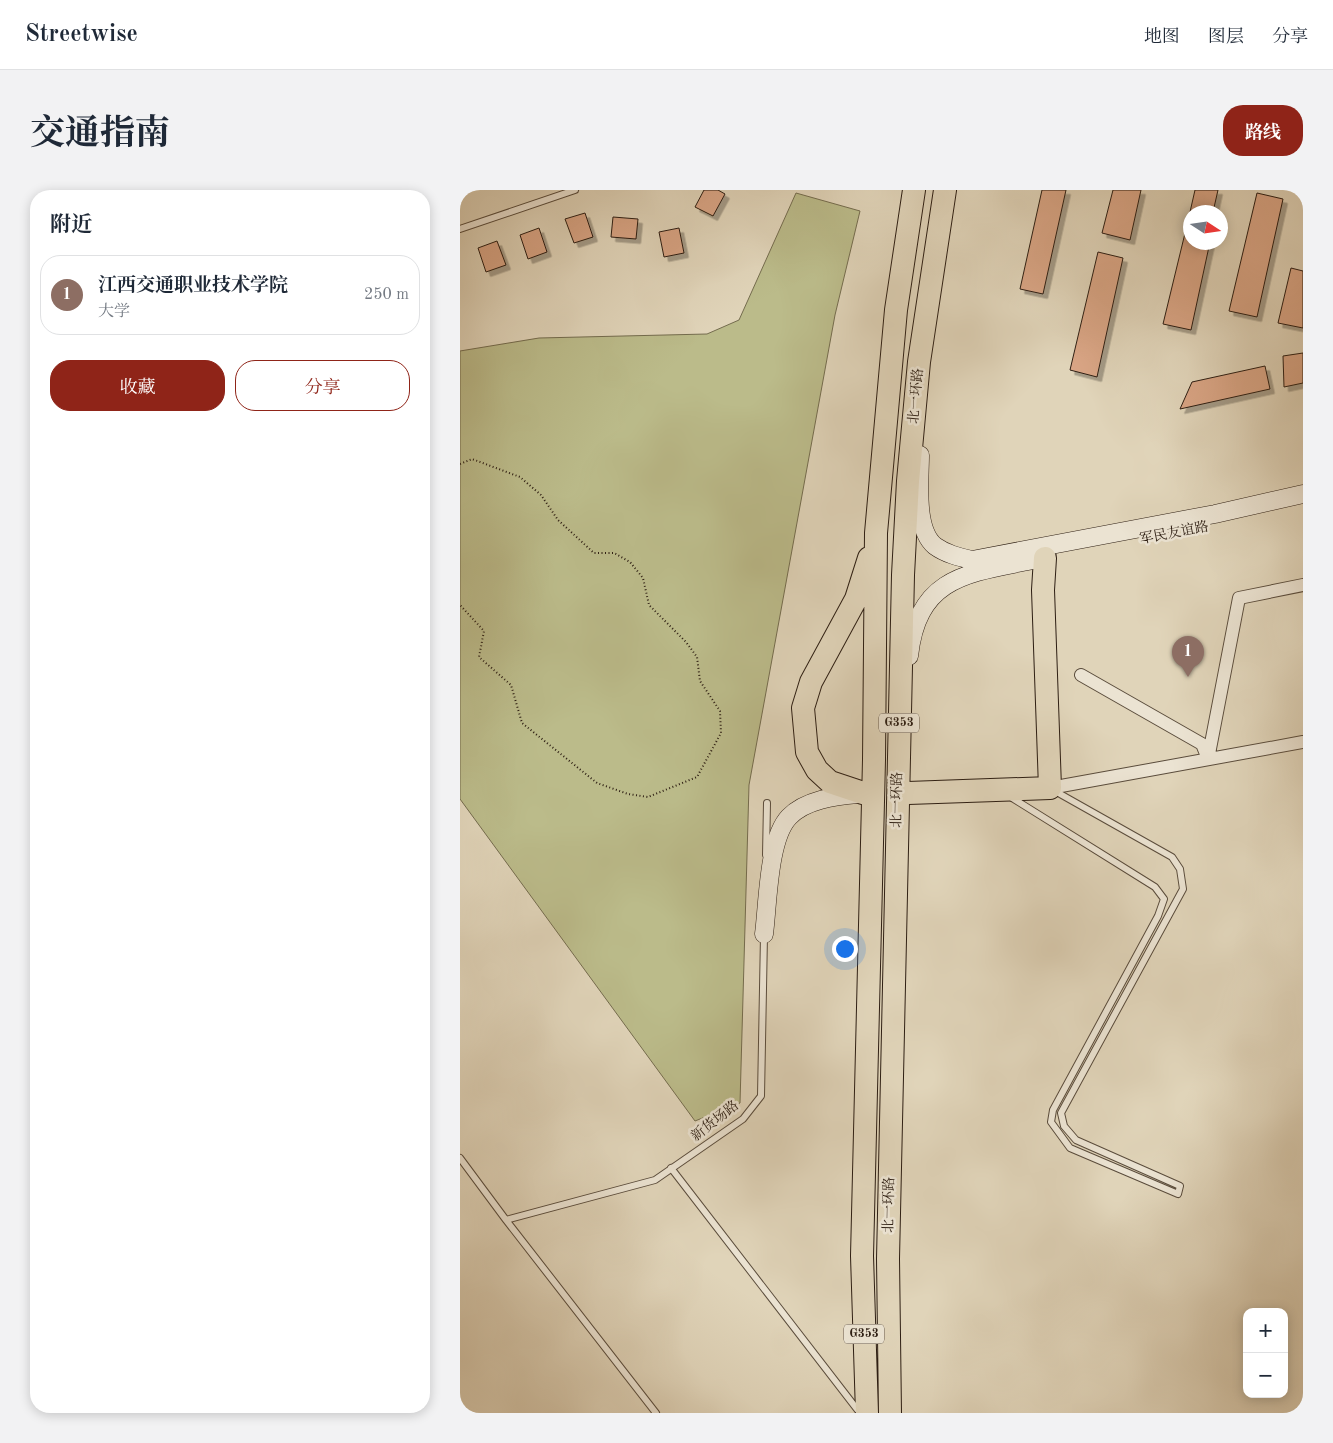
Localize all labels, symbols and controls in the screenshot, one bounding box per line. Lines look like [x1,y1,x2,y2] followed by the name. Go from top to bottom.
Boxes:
[25,23,138,47] text: Streetwise
[1144,28,1180,46] text: 地图
[1208,28,1244,46] text: 图层
[1272,28,1308,46] text: 分享
[1223,105,1303,156] button: 路线
[30,117,170,152] text: 交通指南
[1183,205,1228,250] north arrow
[50,215,92,236] text: 附近
[98,277,288,296] text: 江西交通职业技术学院
[62,287,72,303] text: 1
[364,287,409,303] text: 250 m
[98,304,130,320] text: 大学
[50,360,225,411] button: 收藏
[235,360,410,411] button: 分享
[906,367,925,425] street label: 北一环路
[1138,517,1210,547] street label: 军民友谊路
[1172,636,1204,677] pin: 1
[879,714,919,732] road number: G353
[889,772,904,828] street label: 北一环路
[832,936,858,962] your location
[688,1097,741,1144] street label: 新货场路
[881,1177,896,1233] street label: 北一环路
[1243,1308,1288,1398] map controls
[1243,1308,1288,1353] button: +
[844,1324,884,1344] road number: G353
[1243,1353,1288,1398] button: −

